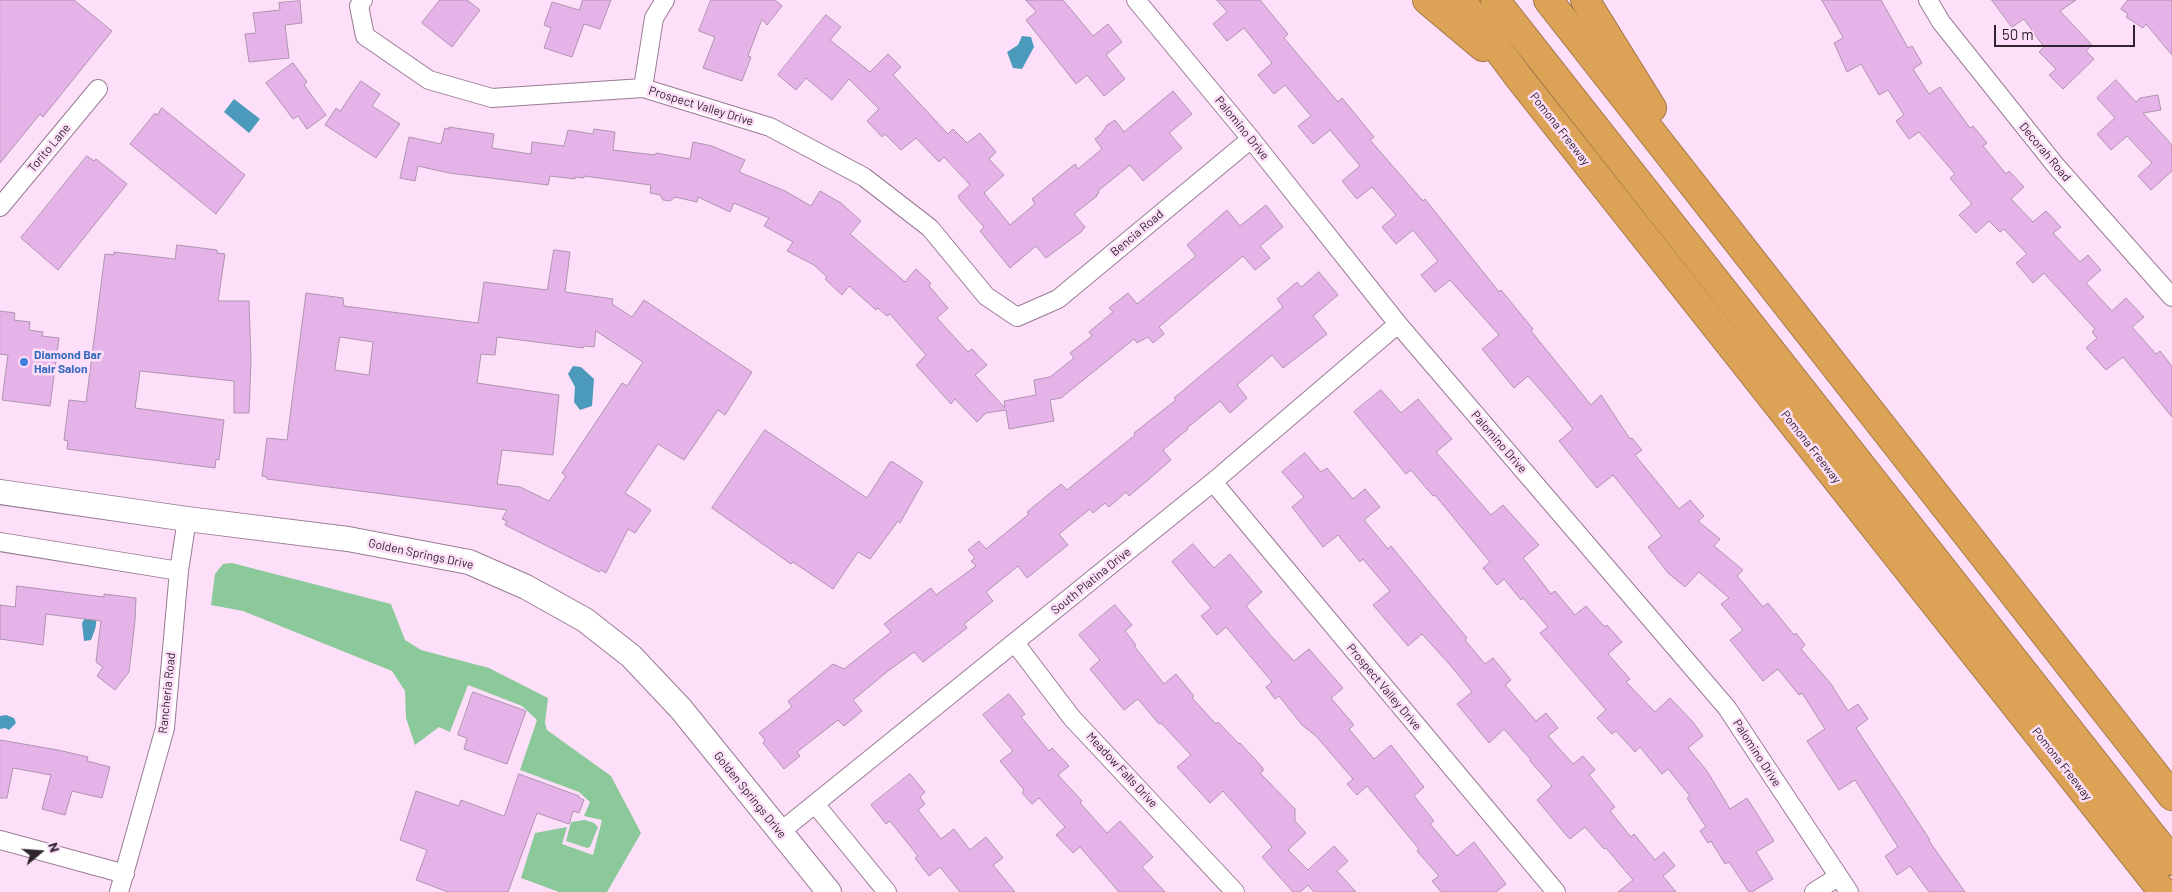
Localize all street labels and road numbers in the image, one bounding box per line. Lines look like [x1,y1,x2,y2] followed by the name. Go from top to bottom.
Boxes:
[647,83,755,129] street label: Prospect Valley Drive
[1527,90,1593,168] street label: Pomona Freeway
[1212,93,1272,163] street label: Palomino Drive
[2016,120,2074,184] street label: Decorah Road
[25,121,73,175] street label: Torito Lane
[1108,207,1166,259] street label: Bencia Road
[1468,408,1530,476] street label: Palomino Drive
[1778,408,1844,486] street label: Pomona Freeway
[367,536,475,572] street label: Golden Springs Drive
[1048,544,1134,618] street label: South Platina Drive
[1344,641,1424,733] street label: Prospect Valley Drive
[156,652,178,734] street label: Rancheria Road
[1730,717,1784,789] street label: Palomino Drive
[2029,725,2095,803] street label: Pomona Freeway
[1083,729,1161,811] street label: Meadow Falls Drive
[711,749,789,841] street label: Golden Springs Drive

